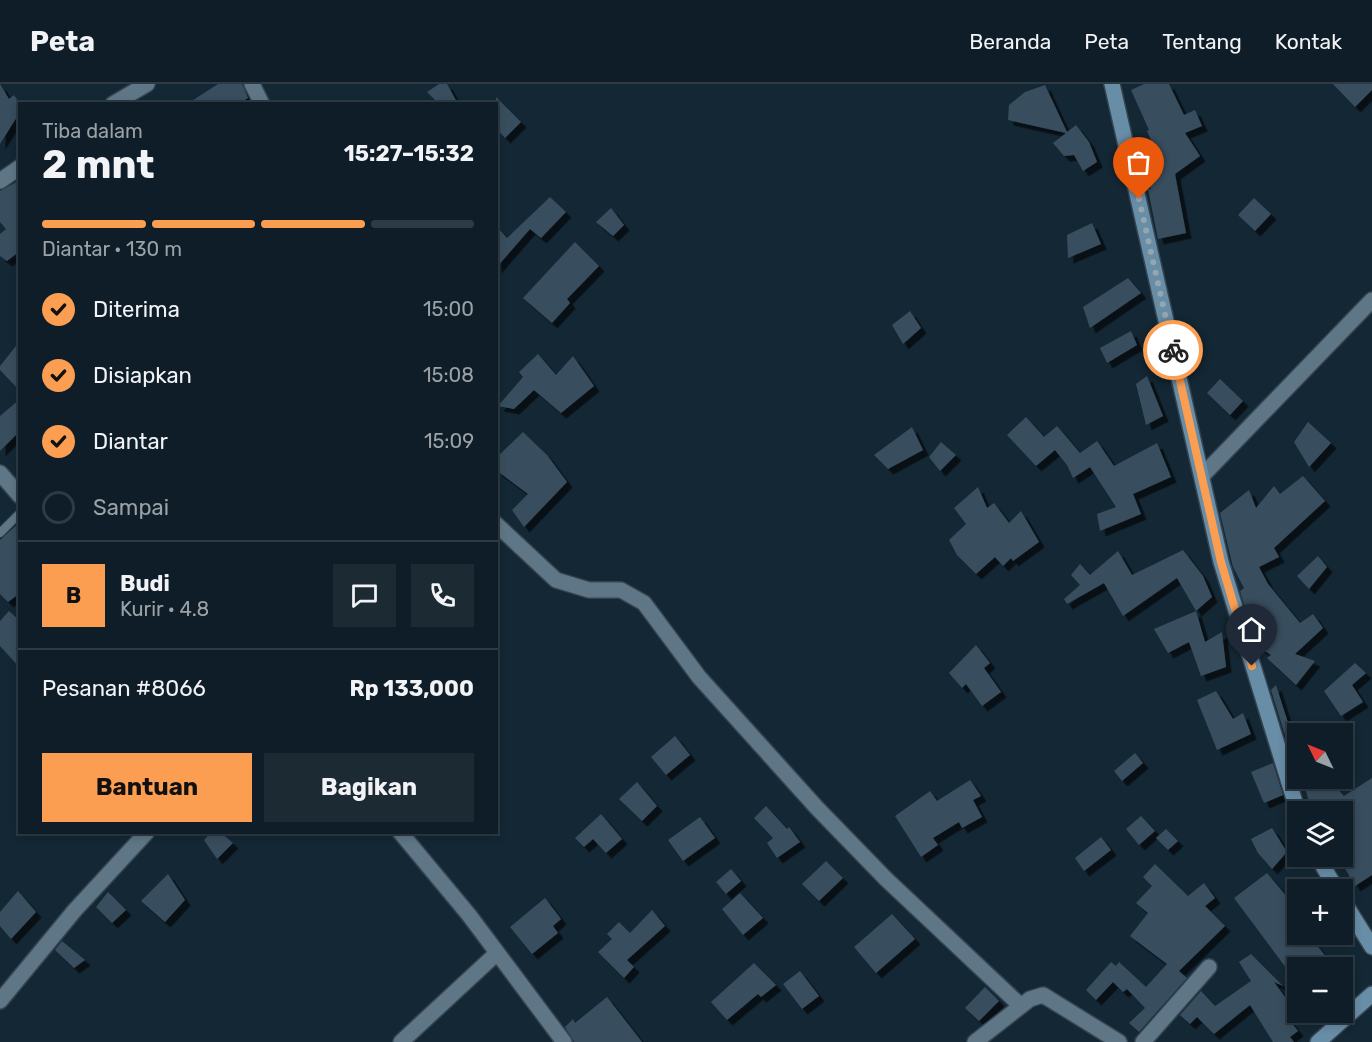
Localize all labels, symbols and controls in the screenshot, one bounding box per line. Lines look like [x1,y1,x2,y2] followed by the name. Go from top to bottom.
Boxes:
[30,25,95,58] text: Peta
[969,29,1051,54] text: Beranda
[1084,29,1129,54] text: Peta
[1162,29,1242,54] text: Tentang
[1275,29,1342,54] text: Kontak
[42,119,143,143] text: Tiba dalam
[1113,137,1164,199] pin
[344,140,474,167] text: 15:27–15:32
[42,142,154,188] text: 2 mnt
[1122,146,1155,179] icon: bag
[42,237,182,261] text: Diantar · 130 m
[42,293,75,326] icon: check
[93,296,180,323] text: Diterima
[423,297,474,321] text: 15:00
[1143,320,1203,380] courier
[1157,334,1190,367] icon: bike
[42,359,75,392] icon: check
[93,362,192,389] text: Disiapkan
[423,363,474,387] text: 15:08
[42,425,75,458] icon: check
[93,428,168,455] text: Diantar
[424,429,474,453] text: 15:09
[93,494,169,521] text: Sampai
[333,564,396,627] button: chat
[411,564,474,627] button: phone
[120,570,170,597] text: Budi
[66,582,81,609] text: B
[120,597,209,621] text: Kurir · 4.8
[1226,604,1277,666] pin
[1235,613,1268,646] icon: home
[42,675,206,702] text: Pesanan #8066
[349,675,474,702] text: Rp 133,000
[1287,723,1353,789] north arrow
[1287,723,1353,1023] map controls
[42,753,252,822] button: Bantuan
[264,753,474,822] button: Bagikan
[1287,801,1353,867] button: layers
[1287,879,1353,945] button: +
[1287,957,1353,1023] button: −

